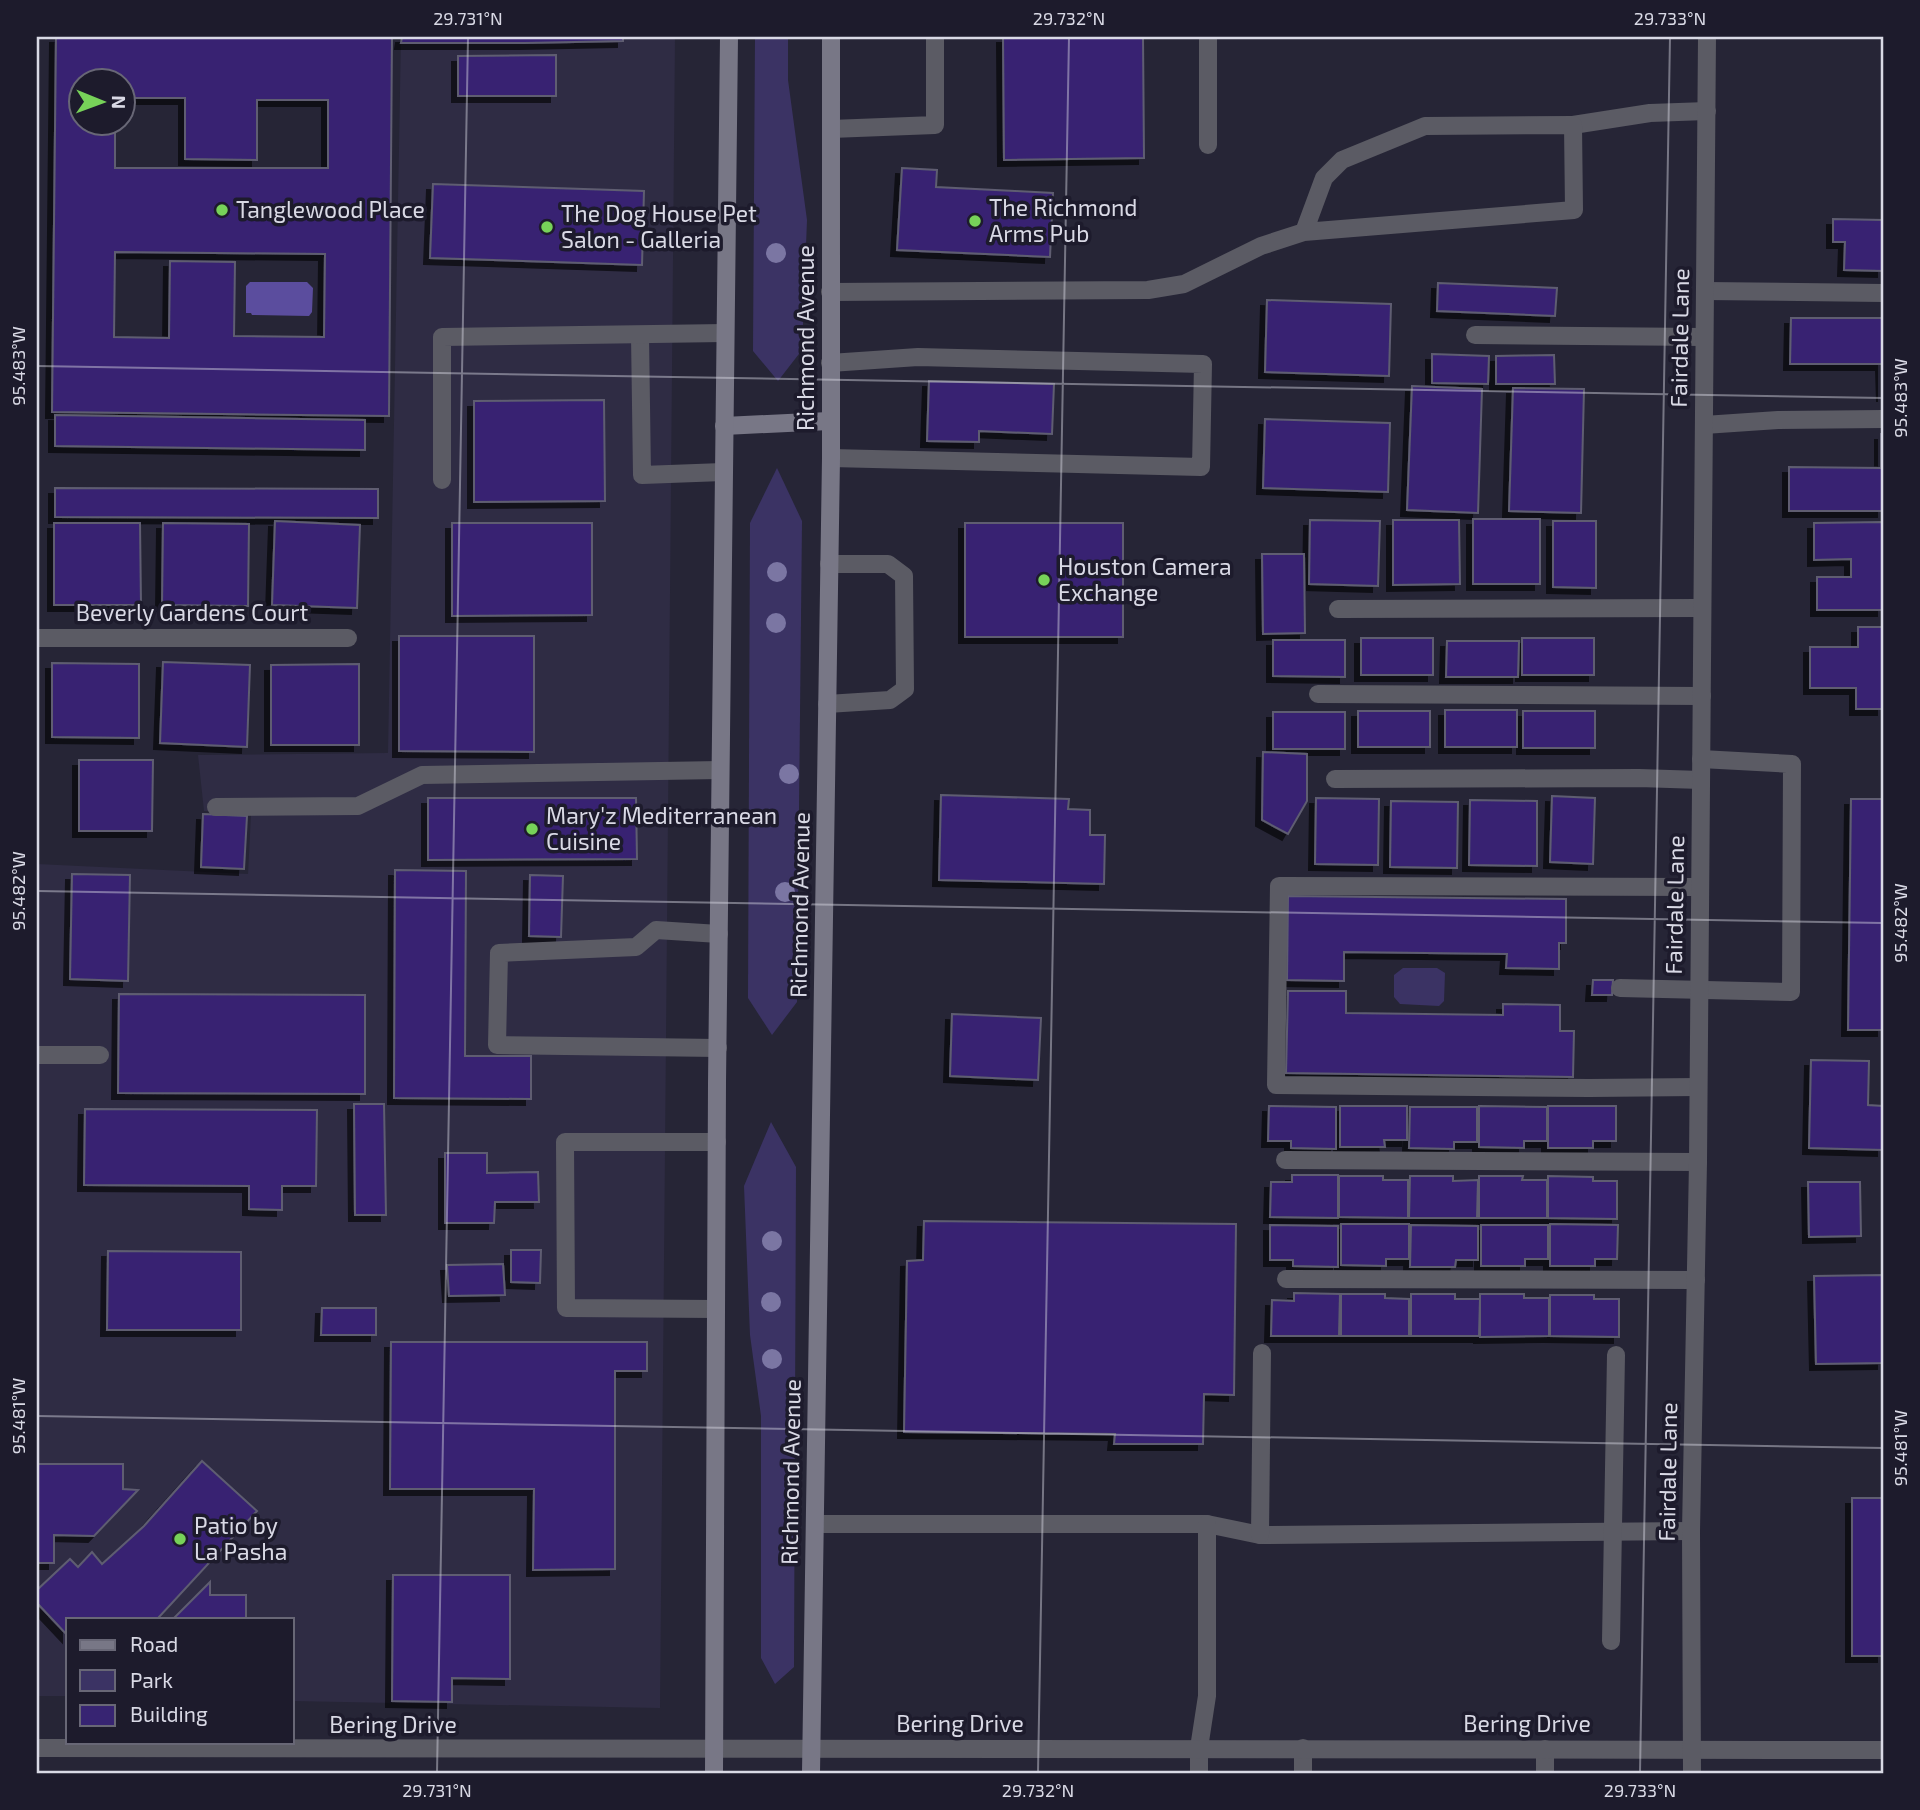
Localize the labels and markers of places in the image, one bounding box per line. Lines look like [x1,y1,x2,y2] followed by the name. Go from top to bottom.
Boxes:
[989,193,1138,247] place label: The Richmond Arms Pub
[236,195,425,223] place label: Tanglewood Place
[561,199,757,253] place label: The Dog House Pet Salon - Galleria
[214,202,230,218] marker: Tanglewood Place
[967,213,983,229] marker: The Richmond Arms Pub
[539,219,555,235] marker: The Dog House Pet Salon - Galleria
[1058,552,1232,606] place label: Houston Camera Exchange
[1036,572,1052,588] marker: Houston Camera Exchange
[546,801,777,855] place label: Mary'z Mediterranean Cuisine
[524,821,540,837] marker: Mary'z Mediterranean Cuisine
[194,1511,287,1565] place label: Patio by La Pasha
[172,1531,188,1547] marker: Patio by La Pasha

